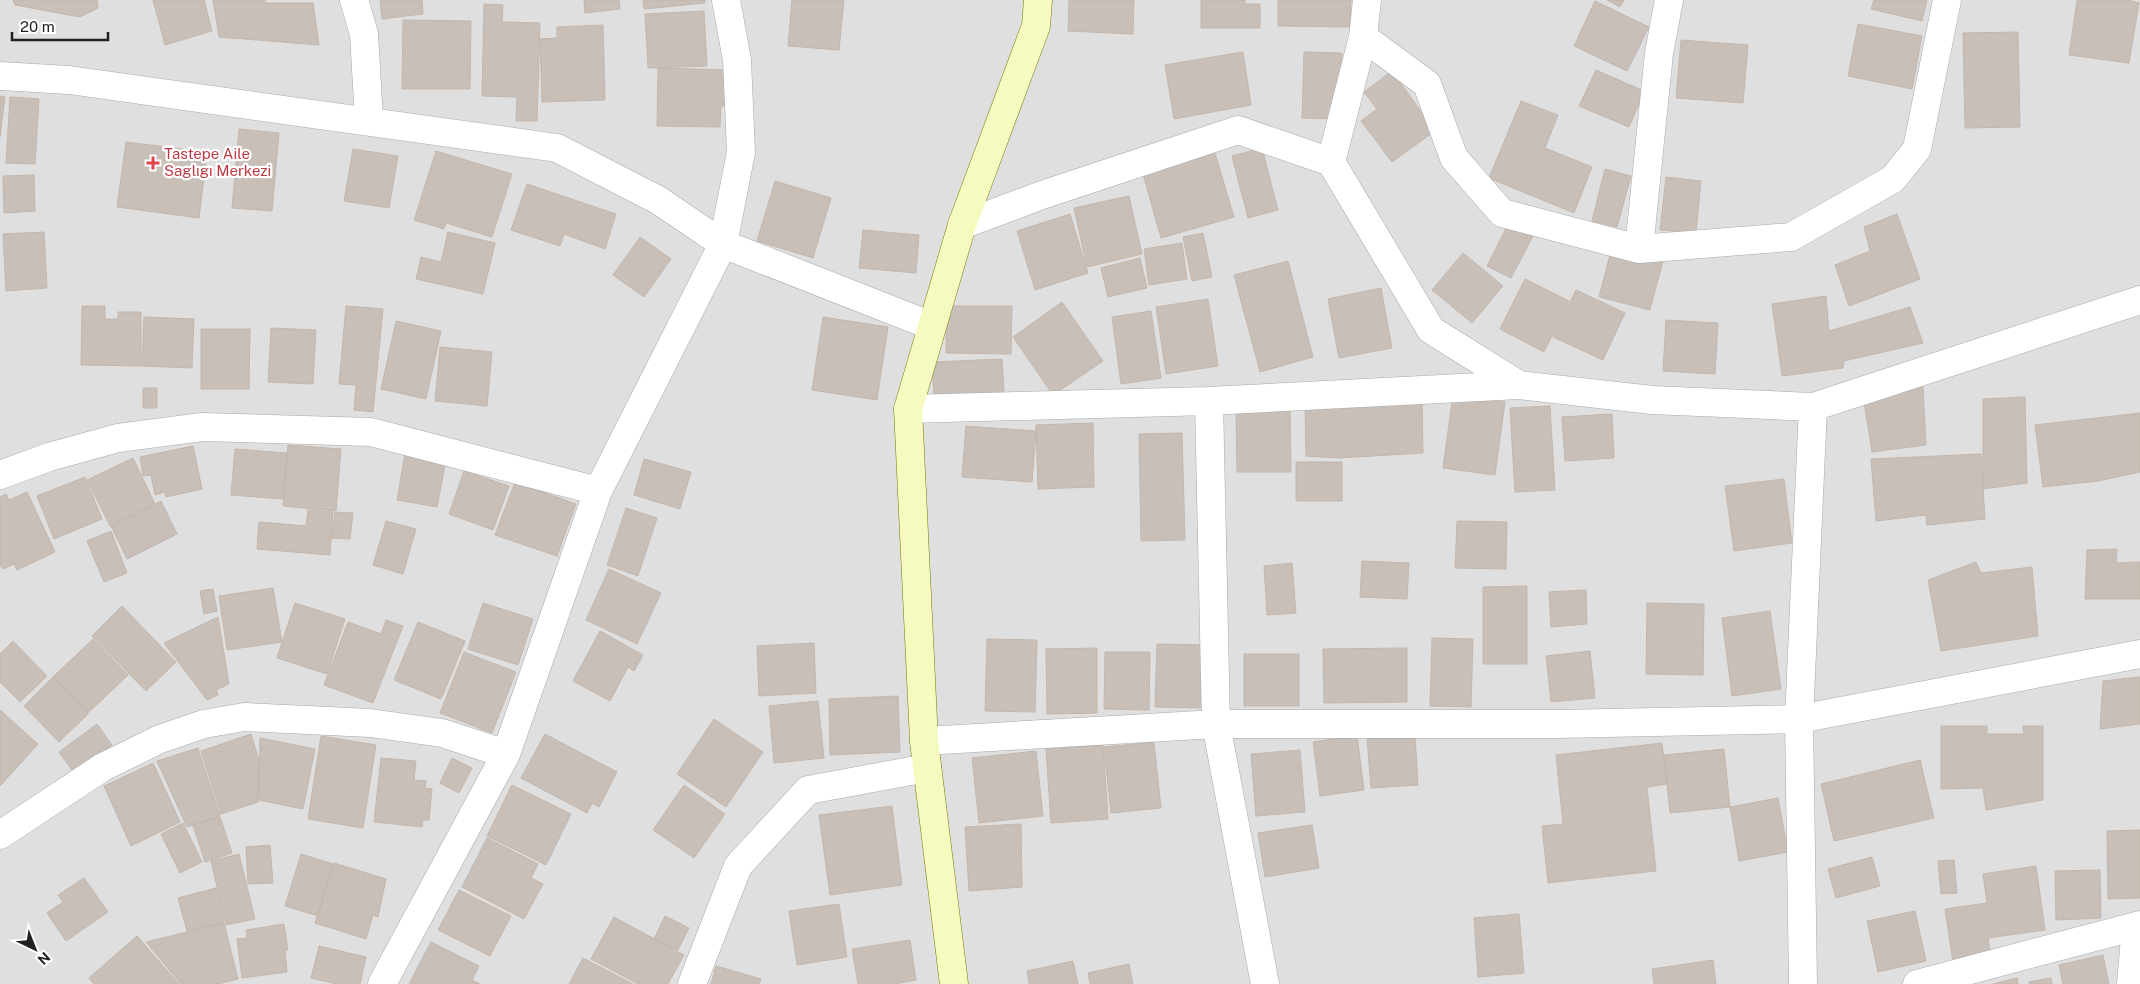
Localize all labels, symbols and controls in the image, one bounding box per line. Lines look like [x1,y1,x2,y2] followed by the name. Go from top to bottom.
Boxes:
[12,10,109,42] scale bar
[20,18,55,35] text: 20 m
[164,145,271,179] place label: Tastepe Aile Saglıgı Merkezi
[146,156,160,170] marker: Tastepe Aile Saglıgı Merkezi
[10,924,60,974] north arrow
[34,949,53,968] text: N

